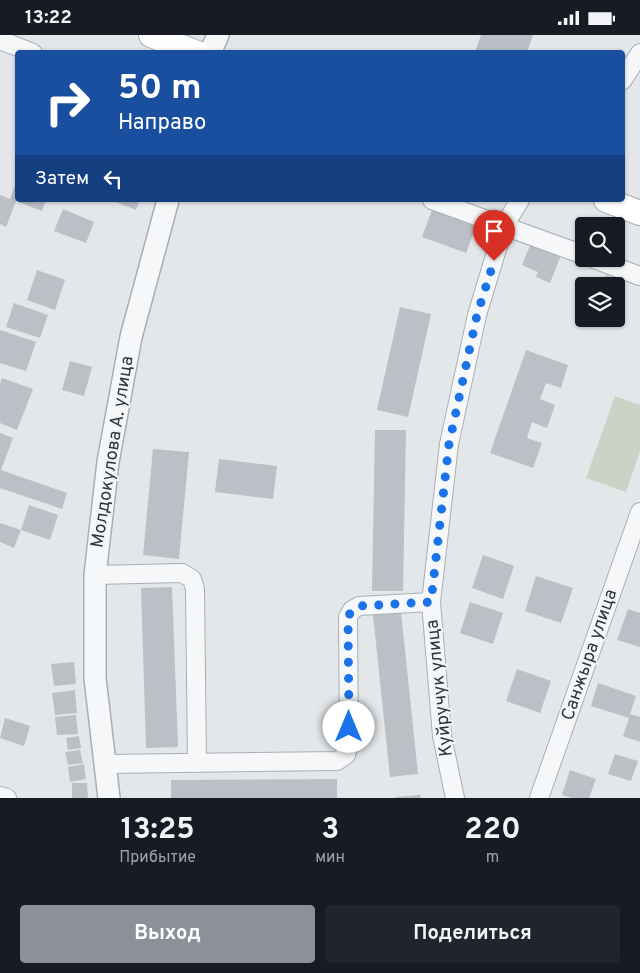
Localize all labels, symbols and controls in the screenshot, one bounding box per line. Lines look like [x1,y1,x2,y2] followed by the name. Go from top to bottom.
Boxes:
[25,6,72,30] text: 13:22
[118,67,202,111] text: 50 m
[35,70,100,135] icon: right
[118,110,206,137] text: Направо
[99,165,127,193] icon: left
[35,167,89,191] text: Затем
[473,210,515,261] pin
[480,217,508,245] icon: arrive
[575,217,625,327] map controls
[575,217,625,267] button: search
[575,277,625,327] button: layers
[86,354,140,550] street label: Молдокулова А. улица
[557,586,623,724] street label: Санжыра улица
[421,618,459,758] street label: Куйручук улица
[322,700,374,752] position arrow
[121,812,195,849] text: 13:25
[321,812,339,849] text: 3
[464,812,521,849] text: 220
[119,848,196,868] text: Прибытие
[315,848,345,868] text: мин
[486,848,499,868] text: m
[20,905,315,963] button: Выход
[325,905,620,963] button: Поделиться

